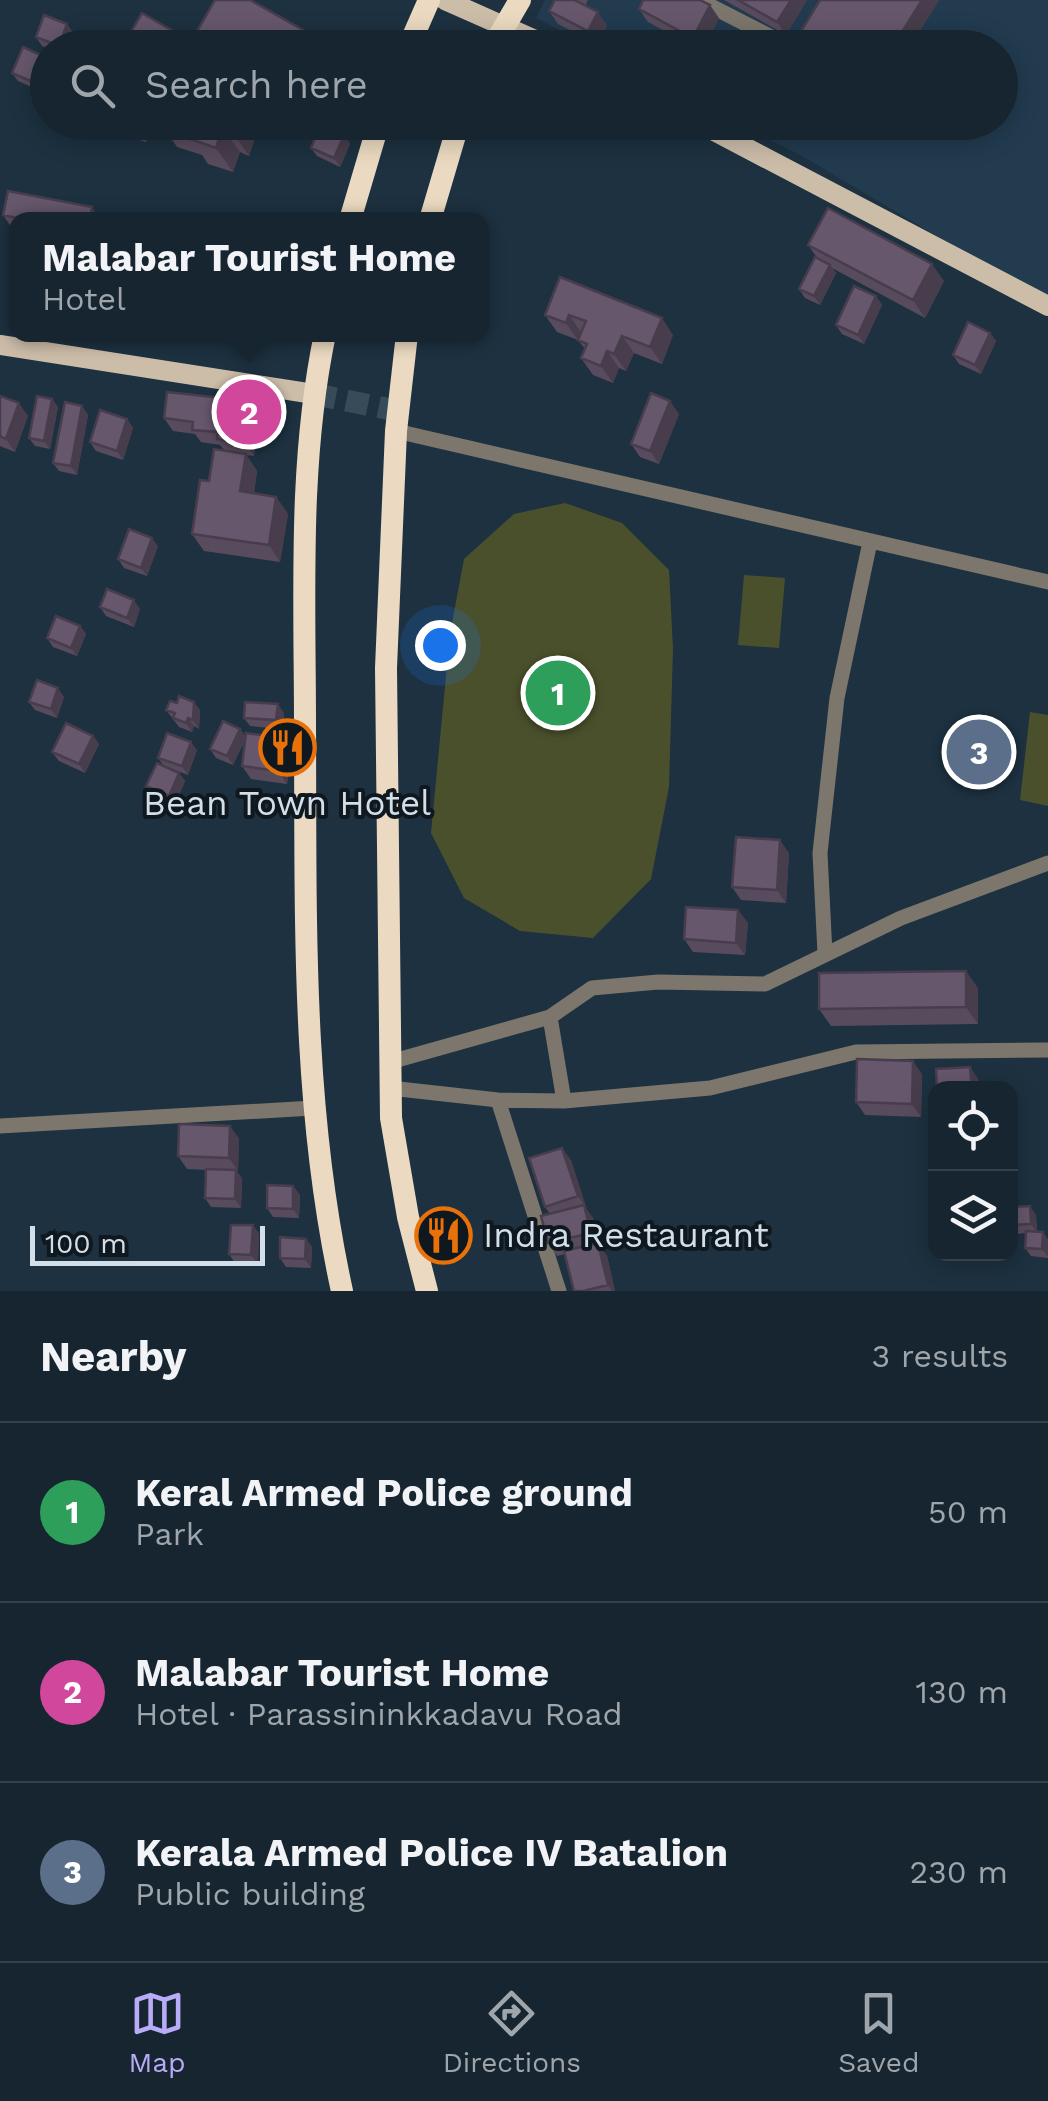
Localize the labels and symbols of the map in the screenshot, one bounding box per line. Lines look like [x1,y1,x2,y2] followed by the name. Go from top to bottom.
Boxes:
[216,374,282,450] pin: 2
[415,620,466,671] your location
[526,656,590,730] pin: 1
[946,714,1012,790] pin: 3
[257,717,317,777] restaurant icon: Bean Town Hotel
[143,782,431,824] place label: Bean Town Hotel
[414,1205,474,1265] restaurant icon: Indra Restaurant
[483,1214,769,1256] place label: Indra Restaurant
[30,1221,265,1266] scale bar

